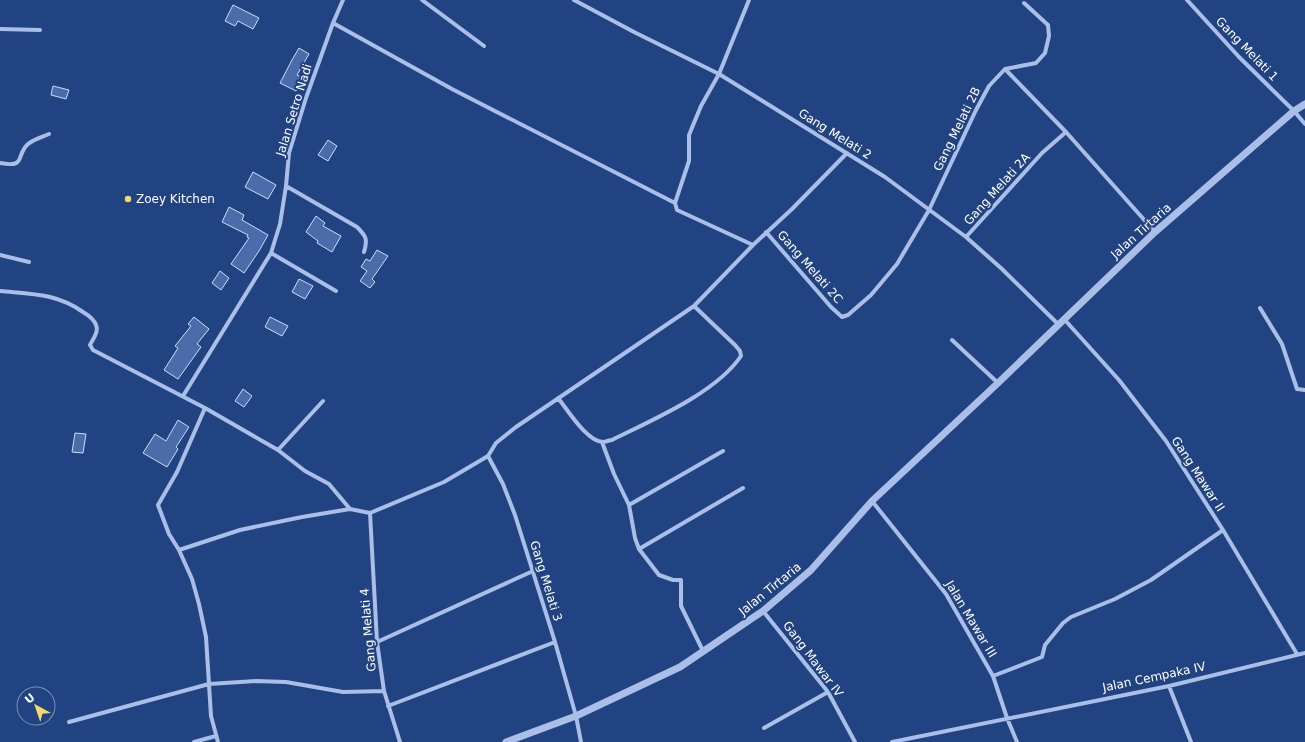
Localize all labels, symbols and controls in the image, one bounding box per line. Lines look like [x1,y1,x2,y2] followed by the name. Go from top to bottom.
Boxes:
[1213,14,1281,84] street label: Gang Melati 1
[273,62,315,159] street label: Jalan Setro Nadi
[931,85,983,173] street label: Gang Melati 2B
[796,106,874,162] street label: Gang Melati 2
[961,150,1033,228] street label: Gang Melati 2A
[136,192,215,206] place label: Zoey Kitchen
[123,194,133,204] marker: Zoey Kitchen
[1107,200,1174,262] street label: Jalan Tirtaria
[775,228,845,306] street label: Gang Melati 2C
[1169,434,1227,514] street label: Gang Mawar II
[527,539,565,623] street label: Gang Melati 3
[735,560,804,619] street label: Jalan Tirtaria
[942,577,999,660] street label: Jalan Mawar III
[357,588,379,672] street label: Gang Melati 4
[780,618,846,700] street label: Gang Mawar IV
[1100,659,1208,695] street label: Jalan Cempaka IV
[16,686,56,726] north arrow
[22,691,37,707] text: U

